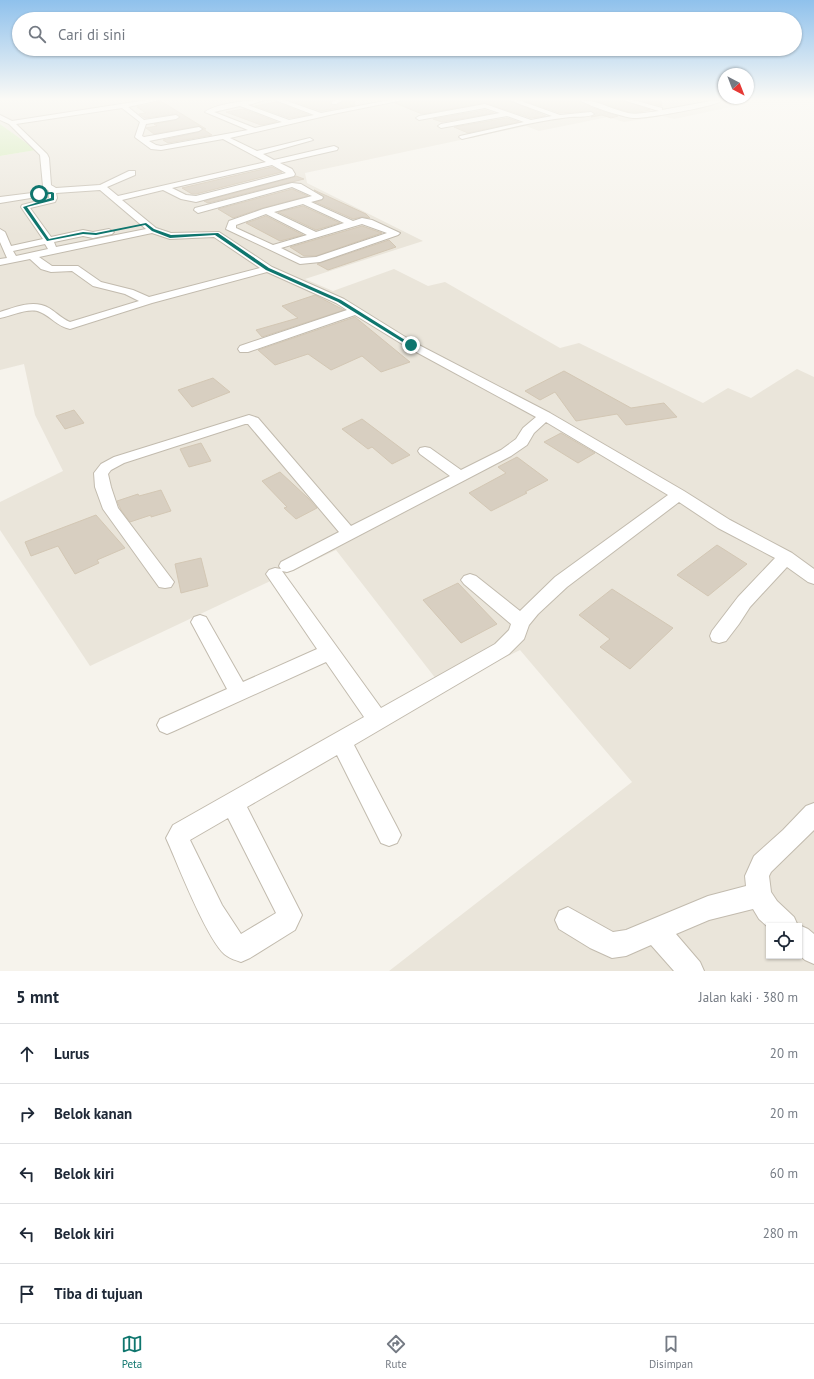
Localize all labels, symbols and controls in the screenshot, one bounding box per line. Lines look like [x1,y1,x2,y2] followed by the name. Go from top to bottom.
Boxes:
[12,12,802,56] search box
[26,23,48,45] icon: search
[58,25,126,44] text: Cari di sini
[718,68,754,104] north arrow
[30,185,48,203] route start
[402,336,420,354] route end
[766,923,802,959] map controls
[766,923,802,959] button: locate
[16,986,59,1008] text: 5 mnt
[699,989,798,1006] text: Jalan kaki · 380 m
[16,1043,38,1065] icon: ahead
[54,1044,89,1063] text: Lurus
[770,1045,798,1062] text: 20 m
[16,1103,38,1125] icon: right
[54,1104,132,1123] text: Belok kanan
[770,1105,798,1122] text: 20 m
[16,1163,38,1185] icon: left
[54,1164,114,1183] text: Belok kiri
[770,1165,798,1182] text: 60 m
[16,1223,38,1245] icon: left
[54,1224,114,1243] text: Belok kiri
[763,1225,798,1242] text: 280 m
[16,1283,38,1305] icon: arrive
[54,1284,143,1303] text: Tiba di tujuan
[121,1333,143,1371] tab: Peta
[385,1333,407,1371] tab: Rute
[649,1333,693,1371] tab: Disimpan

